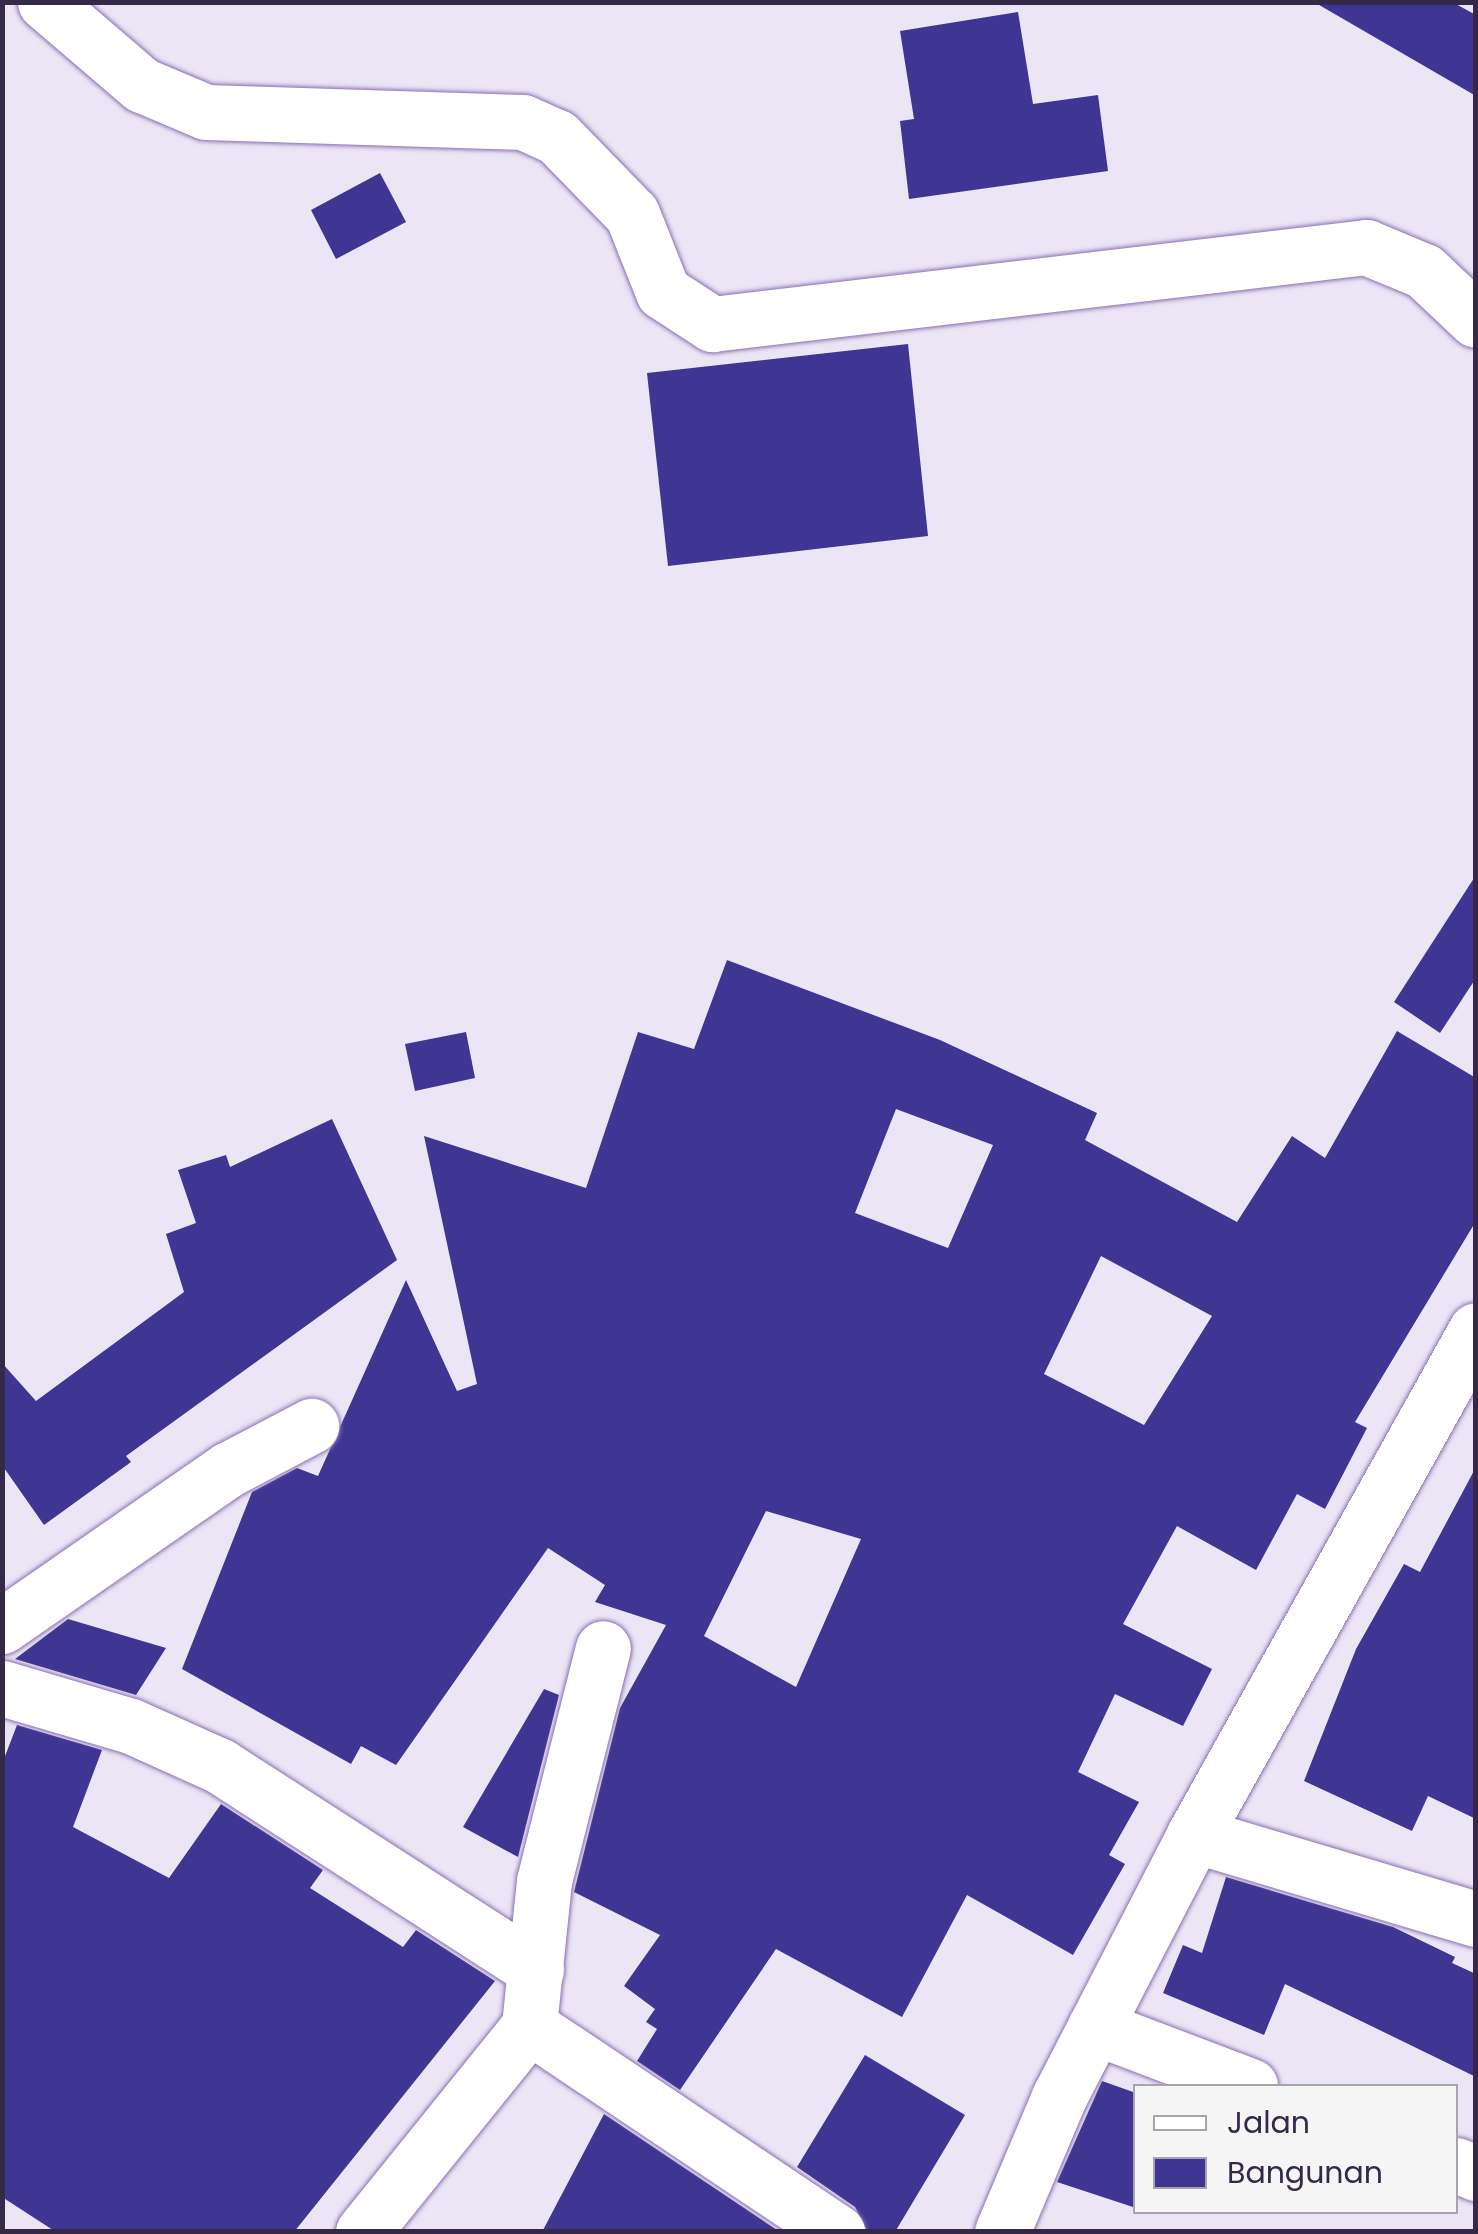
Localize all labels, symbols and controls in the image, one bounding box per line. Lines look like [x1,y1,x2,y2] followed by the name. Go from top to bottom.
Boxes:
[1133,2084,1458,2214] legend
[1227,2101,1310,2144] text: Jalan
[1227,2151,1383,2194] text: Bangunan

